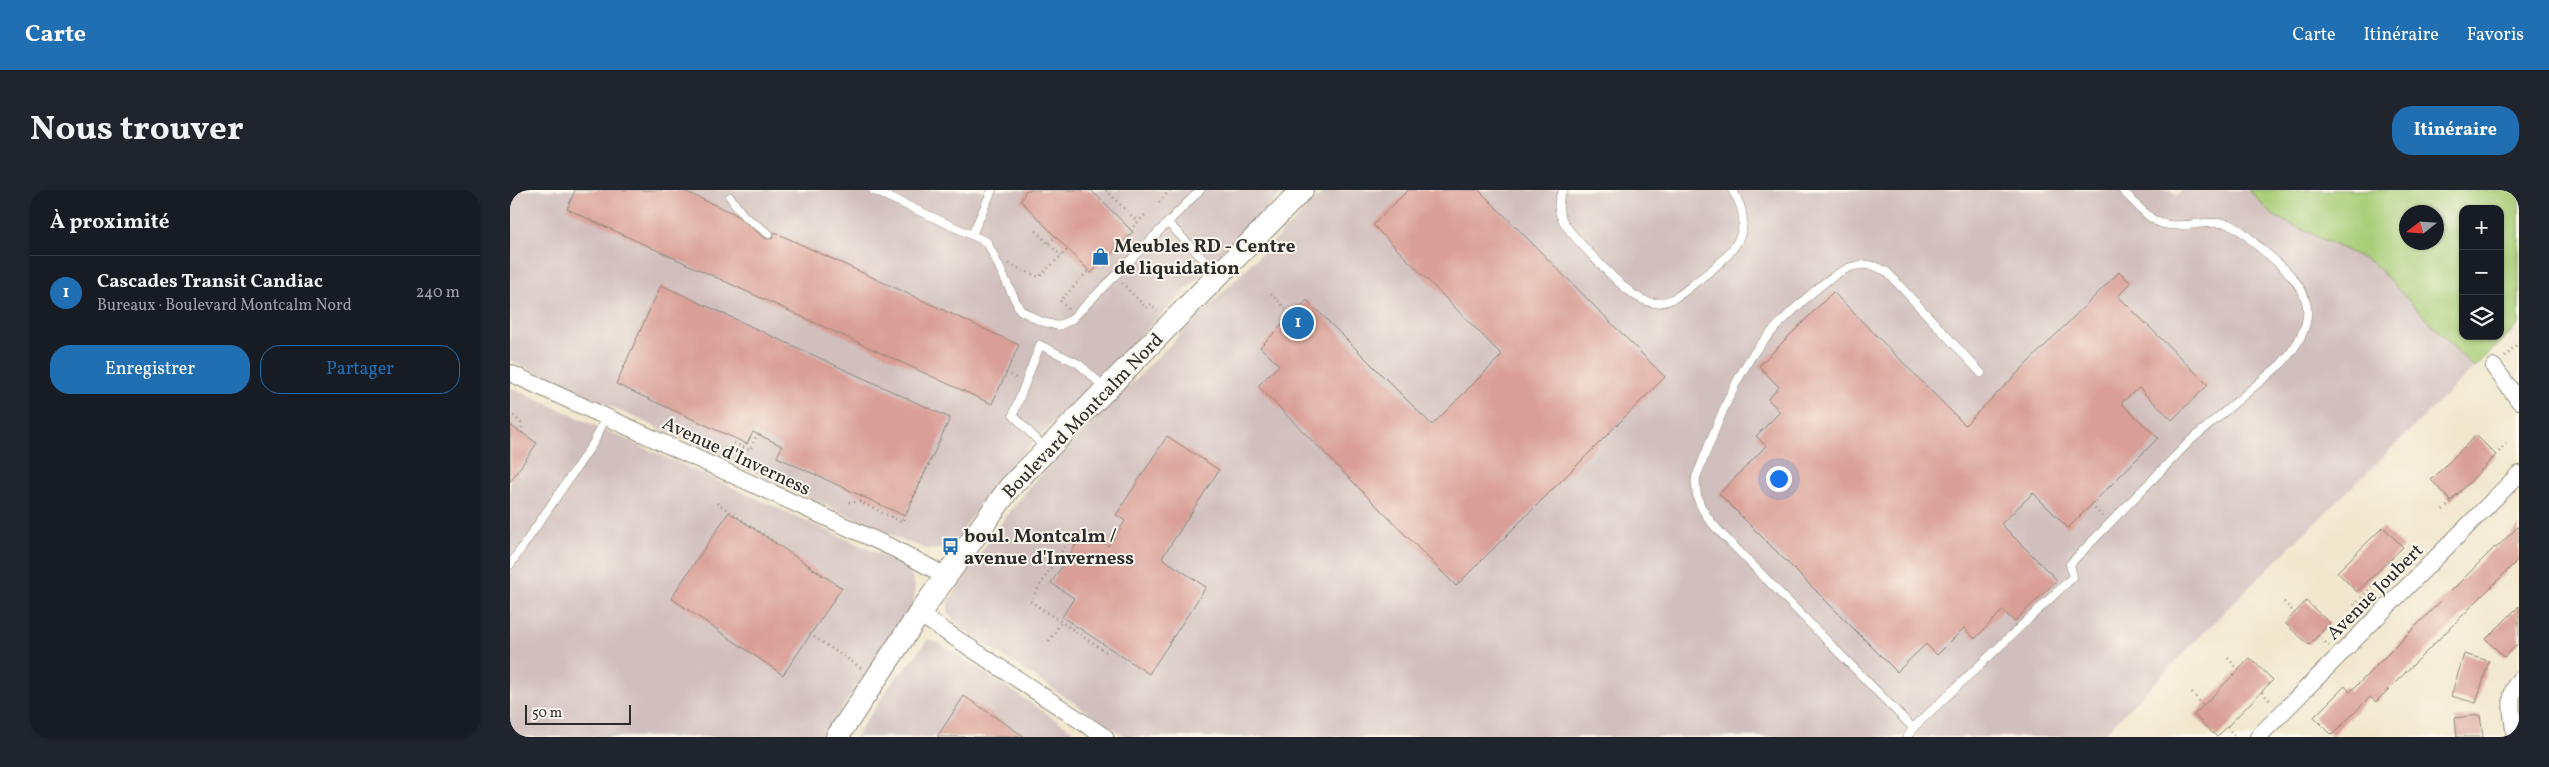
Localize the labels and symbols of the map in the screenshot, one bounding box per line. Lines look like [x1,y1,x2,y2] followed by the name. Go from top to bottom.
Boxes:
[2399,205,2444,250] north arrow
[1114,234,1296,282] place label: Meubles RD - Centre de liquidation
[1090,246,1110,266] shop icon: Meubles RD - Centre de liquidation
[1282,304,1314,342] pin: 1
[997,328,1170,505] street label: Boulevard Montcalm Nord
[658,411,815,503] street label: Avenue d'Inverness
[1766,466,1792,492] your location
[964,524,1134,572] place label: boul. Montcalm / avenue d'Inverness
[940,536,960,556] bus stop icon: boul. Montcalm / avenue d'Inverness
[2321,538,2430,647] street label: Avenue Joubert
[525,702,631,725] scale bar

